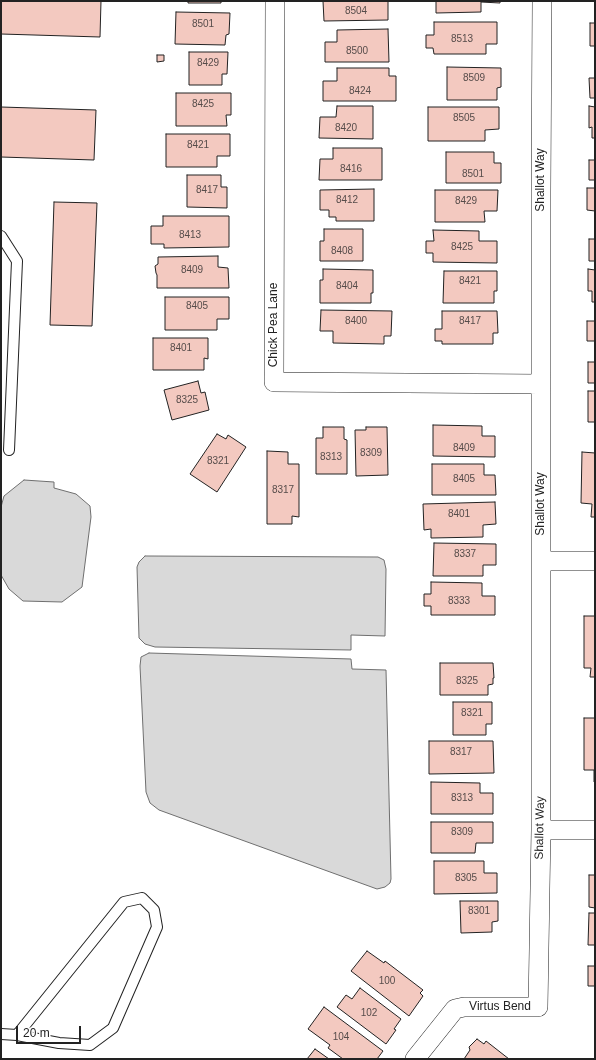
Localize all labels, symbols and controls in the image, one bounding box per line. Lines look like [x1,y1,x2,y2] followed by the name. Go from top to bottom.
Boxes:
[345,5,367,17] house number: 8504
[192,18,214,30] house number: 8501
[451,33,473,45] house number: 8513
[346,45,368,57] house number: 8500
[197,57,219,69] house number: 8429
[463,72,485,84] house number: 8509
[349,85,371,97] house number: 8424
[192,98,214,110] house number: 8425
[453,112,475,124] house number: 8505
[335,122,357,134] house number: 8420
[187,139,209,151] house number: 8421
[534,148,548,212] street label: Shallot Way
[340,163,362,175] house number: 8416
[462,168,484,180] house number: 8501
[196,184,218,196] house number: 8417
[336,194,358,206] house number: 8412
[455,195,477,207] house number: 8429
[179,229,201,241] house number: 8413
[451,241,473,253] house number: 8425
[331,245,353,257] house number: 8408
[181,264,203,276] house number: 8409
[459,275,481,287] house number: 8421
[336,280,358,292] house number: 8404
[267,283,281,367] street label: Chick Pea Lane
[186,300,208,312] house number: 8405
[345,315,367,327] house number: 8400
[459,315,481,327] house number: 8417
[170,342,192,354] house number: 8401
[176,394,198,406] house number: 8325
[453,442,475,454] house number: 8409
[360,447,382,459] house number: 8309
[320,451,342,463] house number: 8313
[207,455,229,467] house number: 8321
[534,472,548,536] street label: Shallot Way
[453,473,475,485] house number: 8405
[272,484,294,496] house number: 8317
[448,508,470,520] house number: 8401
[454,548,476,560] house number: 8337
[448,595,470,607] house number: 8333
[456,675,478,687] house number: 8325
[461,707,483,719] house number: 8321
[450,746,472,758] house number: 8317
[451,792,473,804] house number: 8313
[532,796,548,860] street label: Shallot Way
[451,826,473,838] house number: 8309
[455,872,477,884] house number: 8305
[468,905,490,917] house number: 8301
[379,975,395,987] house number: 100
[469,1000,531,1014] street label: Virtus Bend
[361,1007,377,1019] house number: 102
[18,1018,83,1044] scale bar
[23,1026,50,1040] text: 20 m
[333,1031,349,1043] house number: 104

